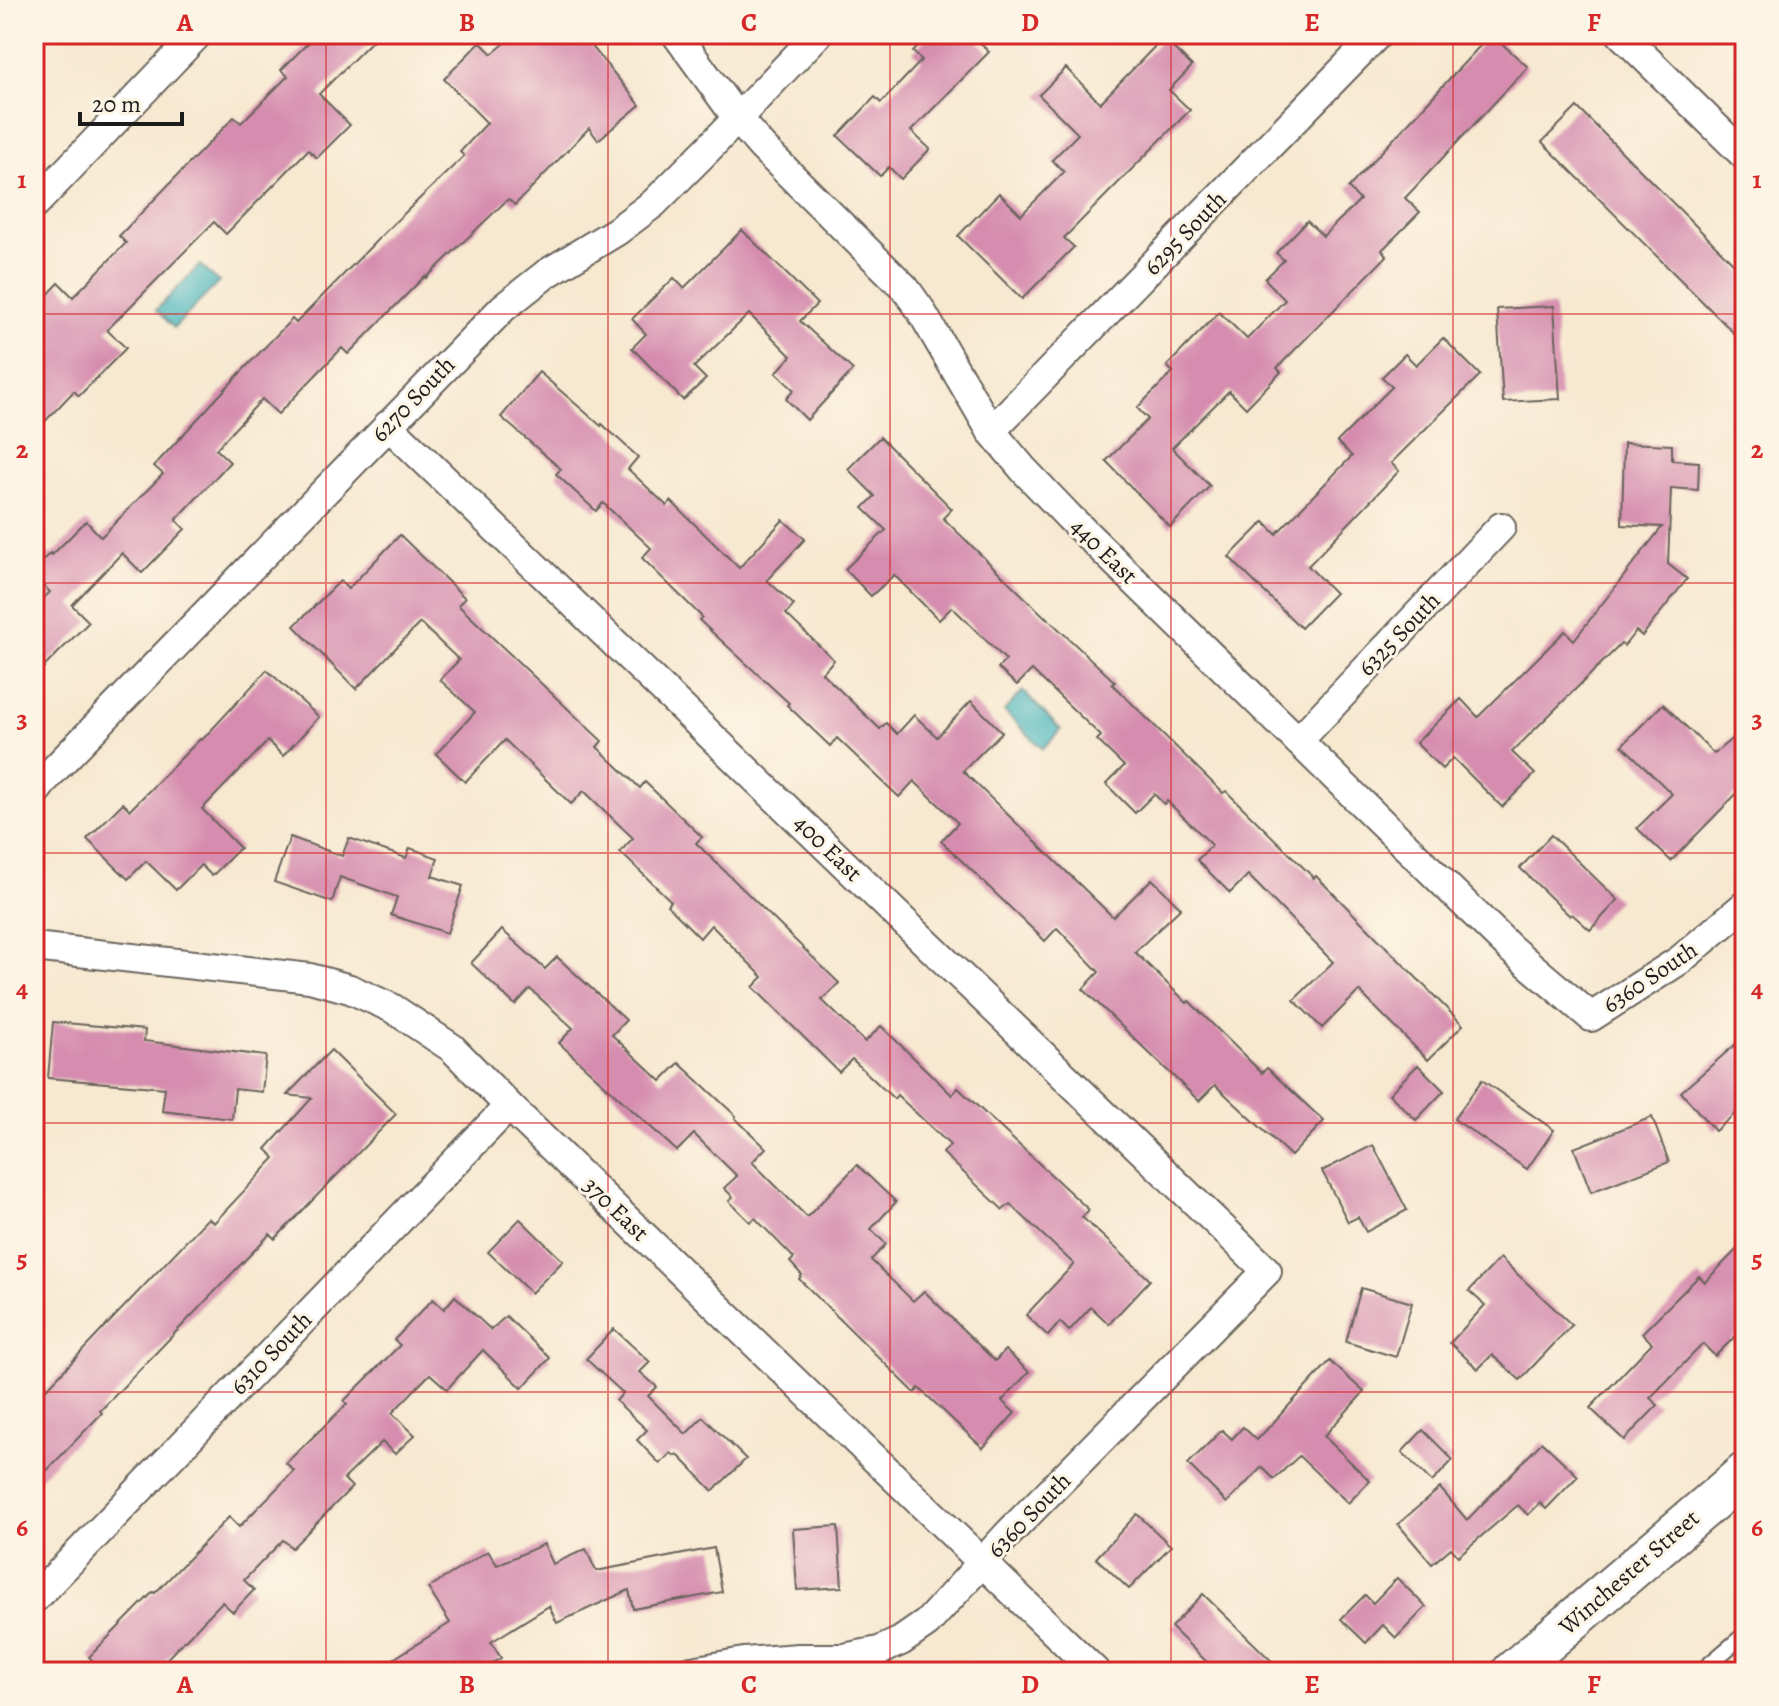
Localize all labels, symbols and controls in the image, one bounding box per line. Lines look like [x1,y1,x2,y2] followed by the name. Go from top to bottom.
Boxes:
[176,5,194,40] text: A
[459,5,475,40] text: B
[741,5,757,40] text: C
[1021,5,1039,40] text: D
[1304,5,1320,40] text: E
[1587,5,1601,40] text: F
[80,76,182,126] scale bar
[92,88,141,120] text: 20 m
[17,162,27,197] text: 1
[1752,162,1762,197] text: 1
[1137,183,1234,282] street label: 6295 South
[364,349,462,449] street label: 6270 South
[16,432,29,467] text: 2
[1751,432,1764,467] text: 2
[1063,511,1145,591] street label: 440 East
[1351,585,1447,683] street label: 6325 South
[16,701,28,736] text: 3
[1751,701,1763,736] text: 3
[787,807,869,889] street label: 400 East
[1596,934,1704,1020] street label: 6360 South
[16,971,28,1006] text: 4
[1751,971,1763,1006] text: 4
[576,1170,656,1248] street label: 370 East
[16,1241,28,1276] text: 5
[1751,1241,1763,1276] text: 5
[223,1304,319,1402] street label: 6310 South
[980,1465,1078,1565] street label: 6360 South
[1551,1502,1706,1643] street label: Winchester Street
[16,1510,28,1545] text: 6
[1751,1510,1763,1545] text: 6
[176,1667,194,1702] text: A
[459,1667,475,1702] text: B
[741,1667,757,1702] text: C
[1021,1667,1039,1702] text: D
[1304,1667,1320,1702] text: E
[1587,1667,1601,1702] text: F

